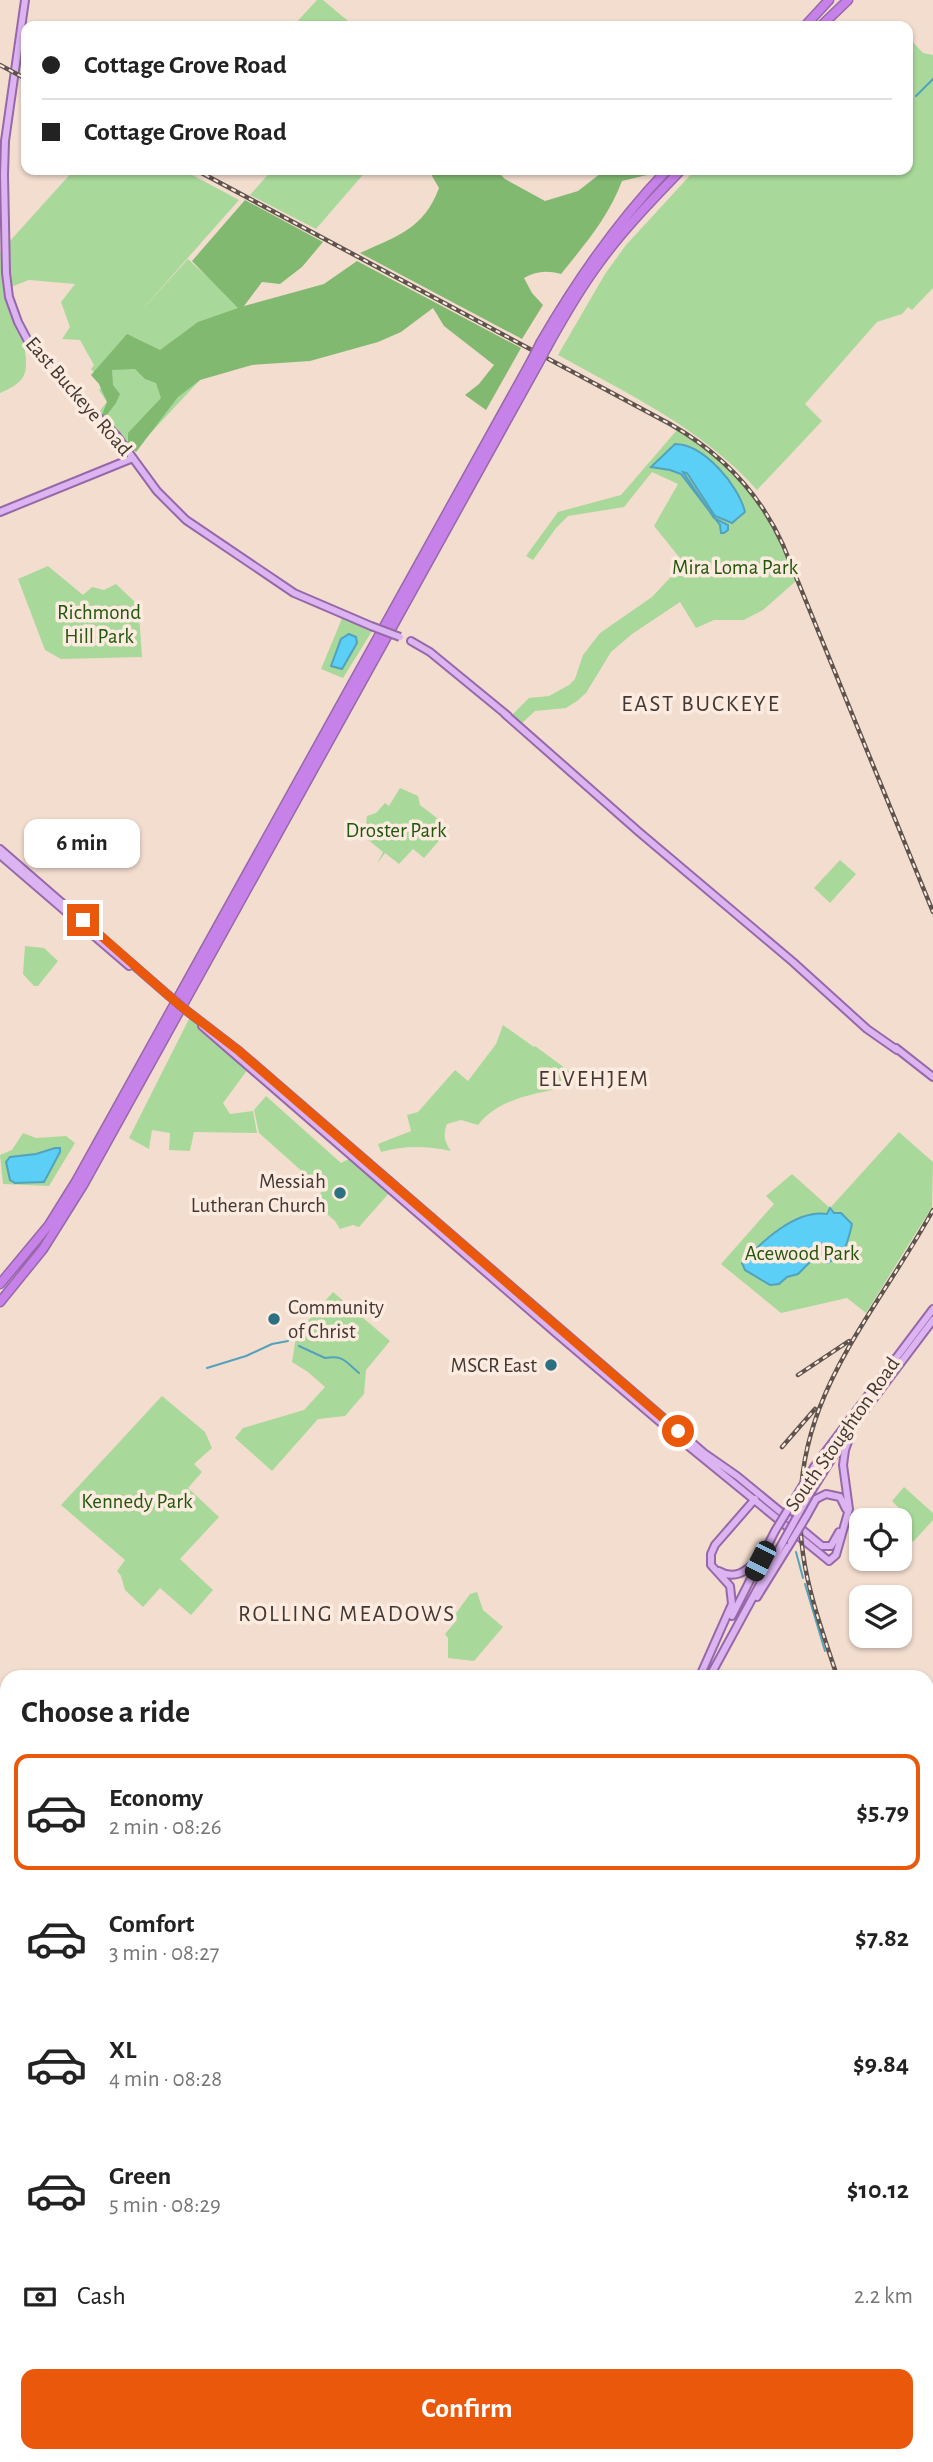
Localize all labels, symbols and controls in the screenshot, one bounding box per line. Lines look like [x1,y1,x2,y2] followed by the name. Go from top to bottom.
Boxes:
[84,52,287,78] text: Cottage Grove Road
[84,119,287,145] text: Cottage Grove Road
[22,333,136,460] street label: East Buckeye Road
[672,557,798,578] park label: Mira Loma Park
[57,602,141,647] park label: Richmond Hill Park
[621,693,781,716] district label: EAST BUCKEYE
[25,818,141,867] callout: 6 min
[346,820,447,841] park label: Droster Park
[56,832,108,855] text: 6 min
[67,904,99,936] route end
[538,1068,650,1091] district label: ELVEHJEM
[191,1171,326,1216] place label: Messiah Lutheran Church
[332,1185,348,1201] marker: Messiah Lutheran Church
[745,1243,860,1264] park label: Acewood Park
[288,1297,384,1342] place label: Community of Christ
[266,1311,282,1327] marker: Community of Christ
[781,1353,903,1515] street label: South Stoughton Road
[451,1355,537,1376] place label: MSCR East
[543,1357,559,1373] marker: MSCR East
[662,1415,694,1447] route start
[81,1491,193,1512] park label: Kennedy Park
[849,1508,912,1648] map controls
[849,1508,912,1571] button: locate
[742,1538,779,1584] car
[849,1585,912,1648] button: layers
[238,1603,456,1626] district label: ROLLING MEADOWS
[21,1696,190,1728] text: Choose a ride
[25,1781,88,1844] icon: car
[109,1785,203,1811] text: Economy
[856,1799,909,1825] text: $5.79
[109,1816,222,1839] text: 2 min · 08:26
[25,1907,88,1970] icon: car
[109,1911,194,1937] text: Comfort
[855,1925,909,1951] text: $7.82
[109,1942,219,1965] text: 3 min · 08:27
[25,2033,88,2096] icon: car
[109,2037,136,2063] text: XL
[853,2051,909,2077] text: $9.84
[109,2068,222,2091] text: 4 min · 08:28
[25,2159,88,2222] icon: car
[109,2163,171,2189] text: Green
[847,2177,909,2203] text: $10.12
[109,2194,221,2217] text: 5 min · 08:29
[21,2278,59,2316] icon: cash
[77,2283,126,2309] text: Cash
[854,2285,913,2308] text: 2.2 km
[21,2369,913,2449] button: Confirm

